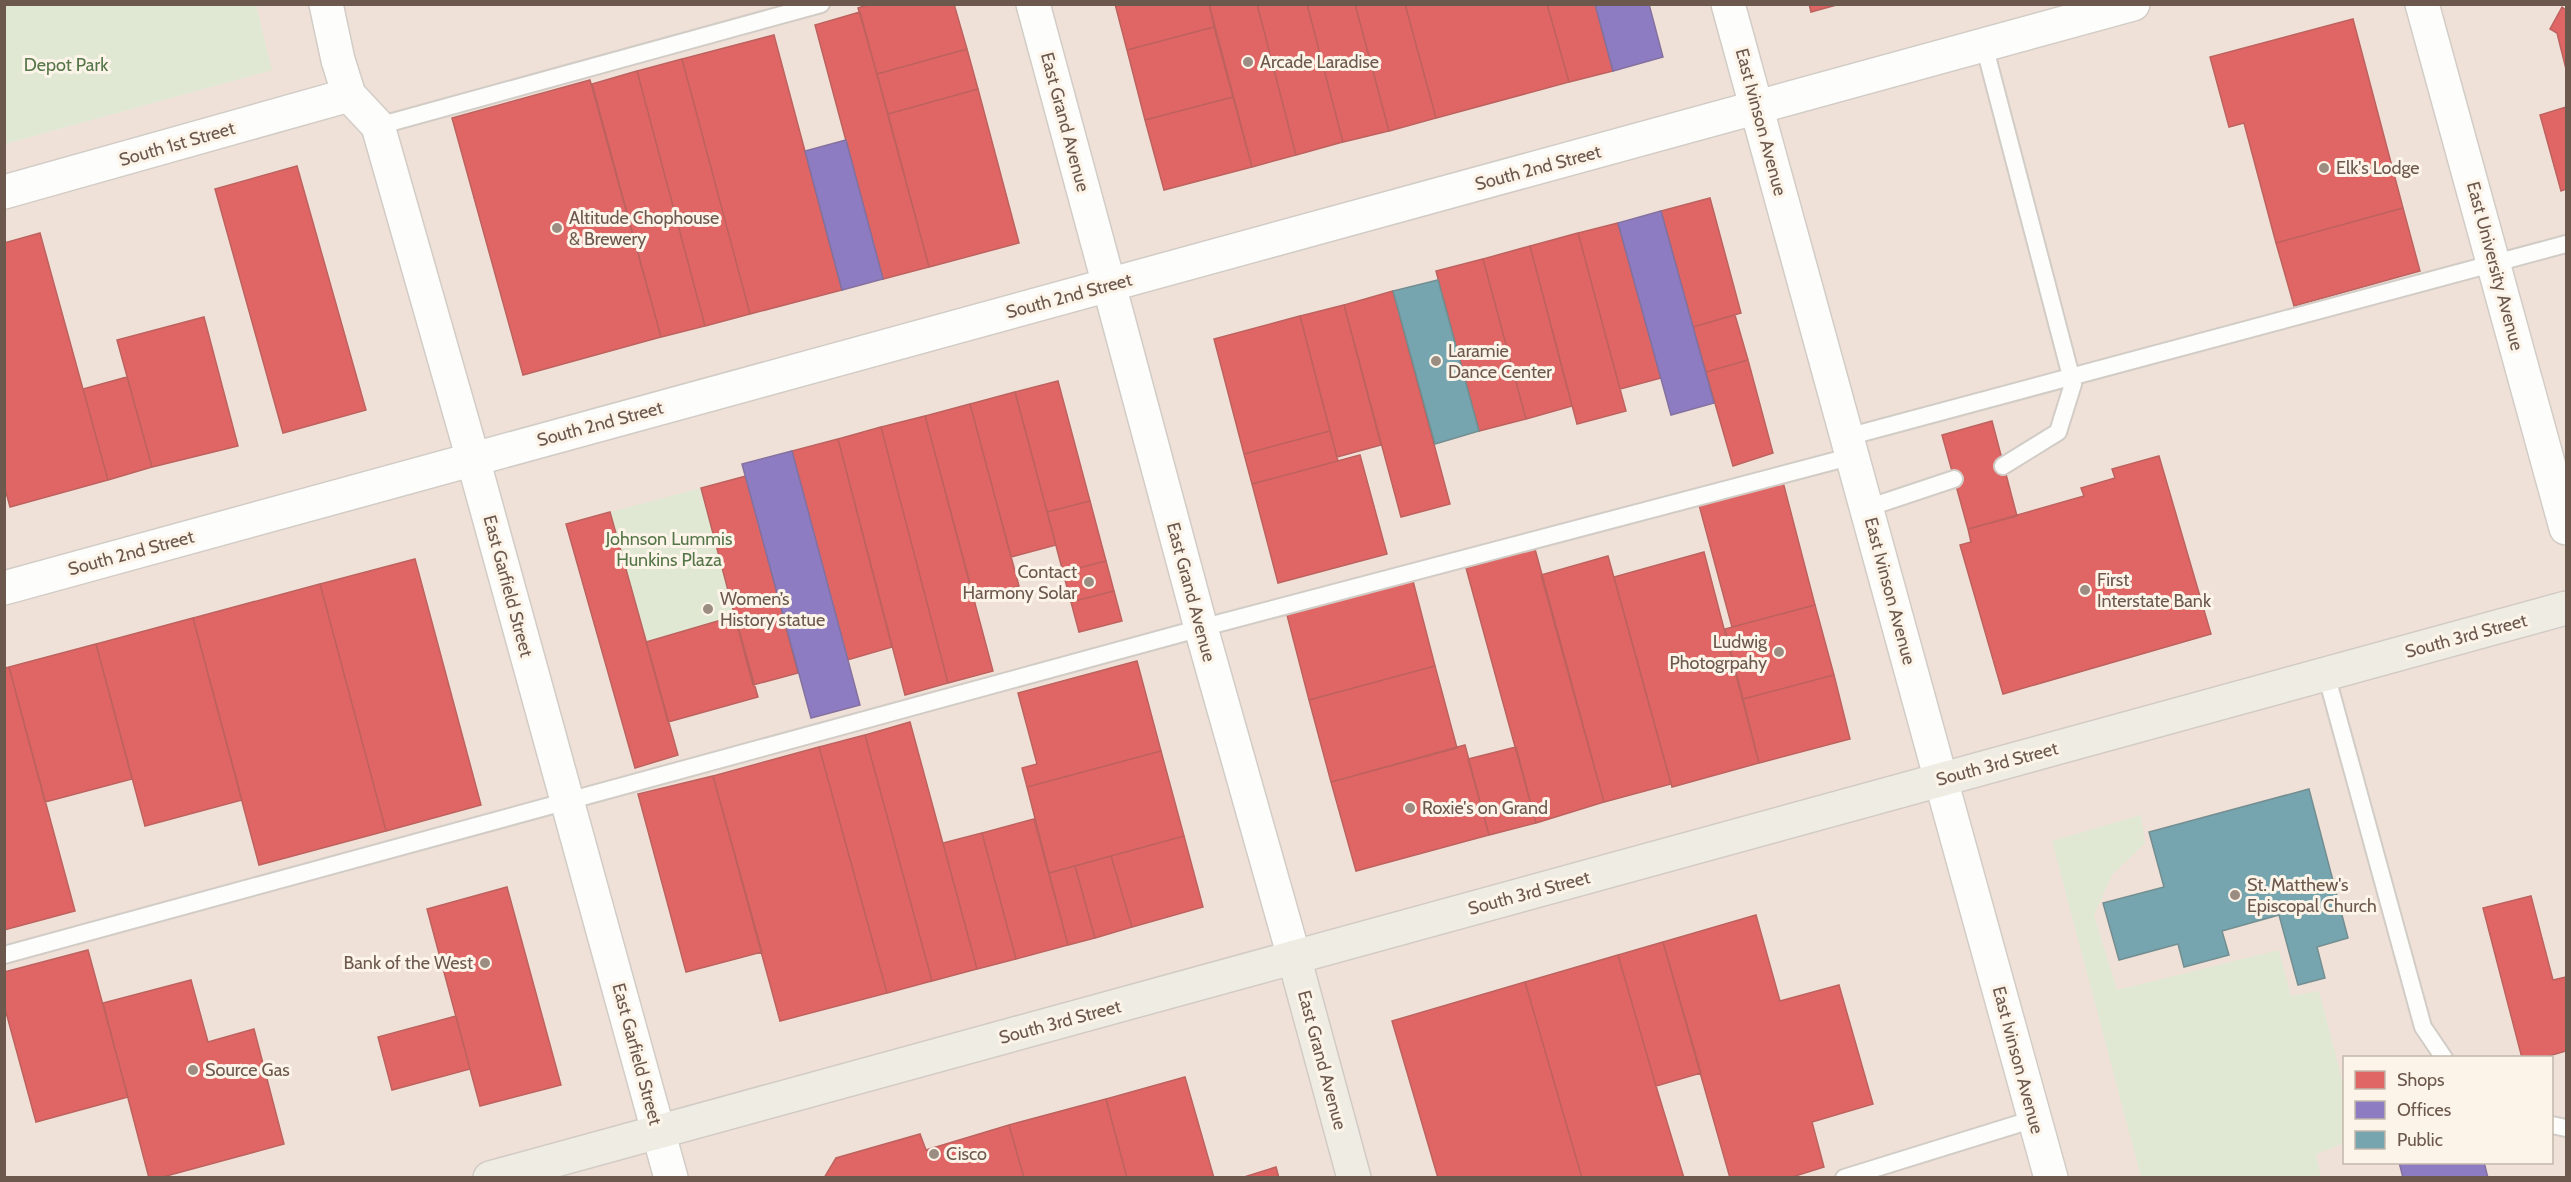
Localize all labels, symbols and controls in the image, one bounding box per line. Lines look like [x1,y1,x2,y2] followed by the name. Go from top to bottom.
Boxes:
[1731,46,1791,198] street label: East Ivinson Avenue
[1036,50,1094,194] street label: East Grand Avenue
[1260,51,1379,73] place label: Arcade Laradise
[24,54,109,76] park label: Depot Park
[1241,55,1255,69] marker: Arcade Laradise
[117,117,237,171] street label: South 1st Street
[1473,141,1603,195] street label: South 2nd Street
[2336,157,2420,179] place label: Elk's Lodge
[2317,161,2331,175] marker: Elk's Lodge
[2462,179,2528,353] street label: East University Avenue
[569,207,719,250] place label: Altitude Chophouse & Brewery
[550,221,564,235] marker: Altitude Chophouse & Brewery
[1004,269,1134,323] street label: South 2nd Street
[1448,340,1552,383] place label: Laramie Dance Center
[1429,354,1443,368] marker: Laramie Dance Center
[535,397,665,451] street label: South 2nd Street
[478,513,538,659] street label: East Garfield Street
[1860,515,1920,667] street label: East Ivinson Avenue
[1162,520,1220,664] street label: East Grand Avenue
[66,526,196,580] street label: South 2nd Street
[605,528,732,571] park label: Johnson Lummis Hunkins Plaza
[963,561,1077,604] place label: Contact Harmony Solar
[2097,569,2212,612] place label: First Interstate Bank
[1082,575,1096,589] marker: Contact Harmony Solar
[2078,583,2092,597] marker: First Interstate Bank
[720,588,825,631] place label: Women’s History statue
[701,602,715,616] marker: Women’s History statue
[2403,609,2529,663] street label: South 3rd Street
[1669,631,1768,674] place label: Ludwig Photogrpahy
[1772,645,1786,659] marker: Ludwig Photogrpahy
[1934,737,2060,791] street label: South 3rd Street
[1422,797,1548,819] place label: Roxie's on Grand
[1403,801,1417,815] marker: Roxie's on Grand
[1466,866,1592,920] street label: South 3rd Street
[2247,874,2377,917] place label: St. Matthew's Episcopal Church
[2228,888,2242,902] marker: St. Matthew's Episcopal Church
[343,952,473,974] place label: Bank of the West
[478,956,492,970] marker: Bank of the West
[607,981,667,1127] street label: East Garfield Street
[1988,984,2048,1136] street label: East Ivinson Avenue
[1293,988,1351,1132] street label: East Grand Avenue
[997,995,1123,1049] street label: South 3rd Street
[2343,1056,2553,1164] legend
[205,1059,290,1081] place label: Source Gas
[186,1063,200,1077] marker: Source Gas
[2397,1069,2445,1091] text: Shops
[2397,1099,2451,1121] text: Offices
[2397,1129,2443,1151] text: Public
[946,1143,987,1165] place label: Cisco
[927,1147,941,1161] marker: Cisco

